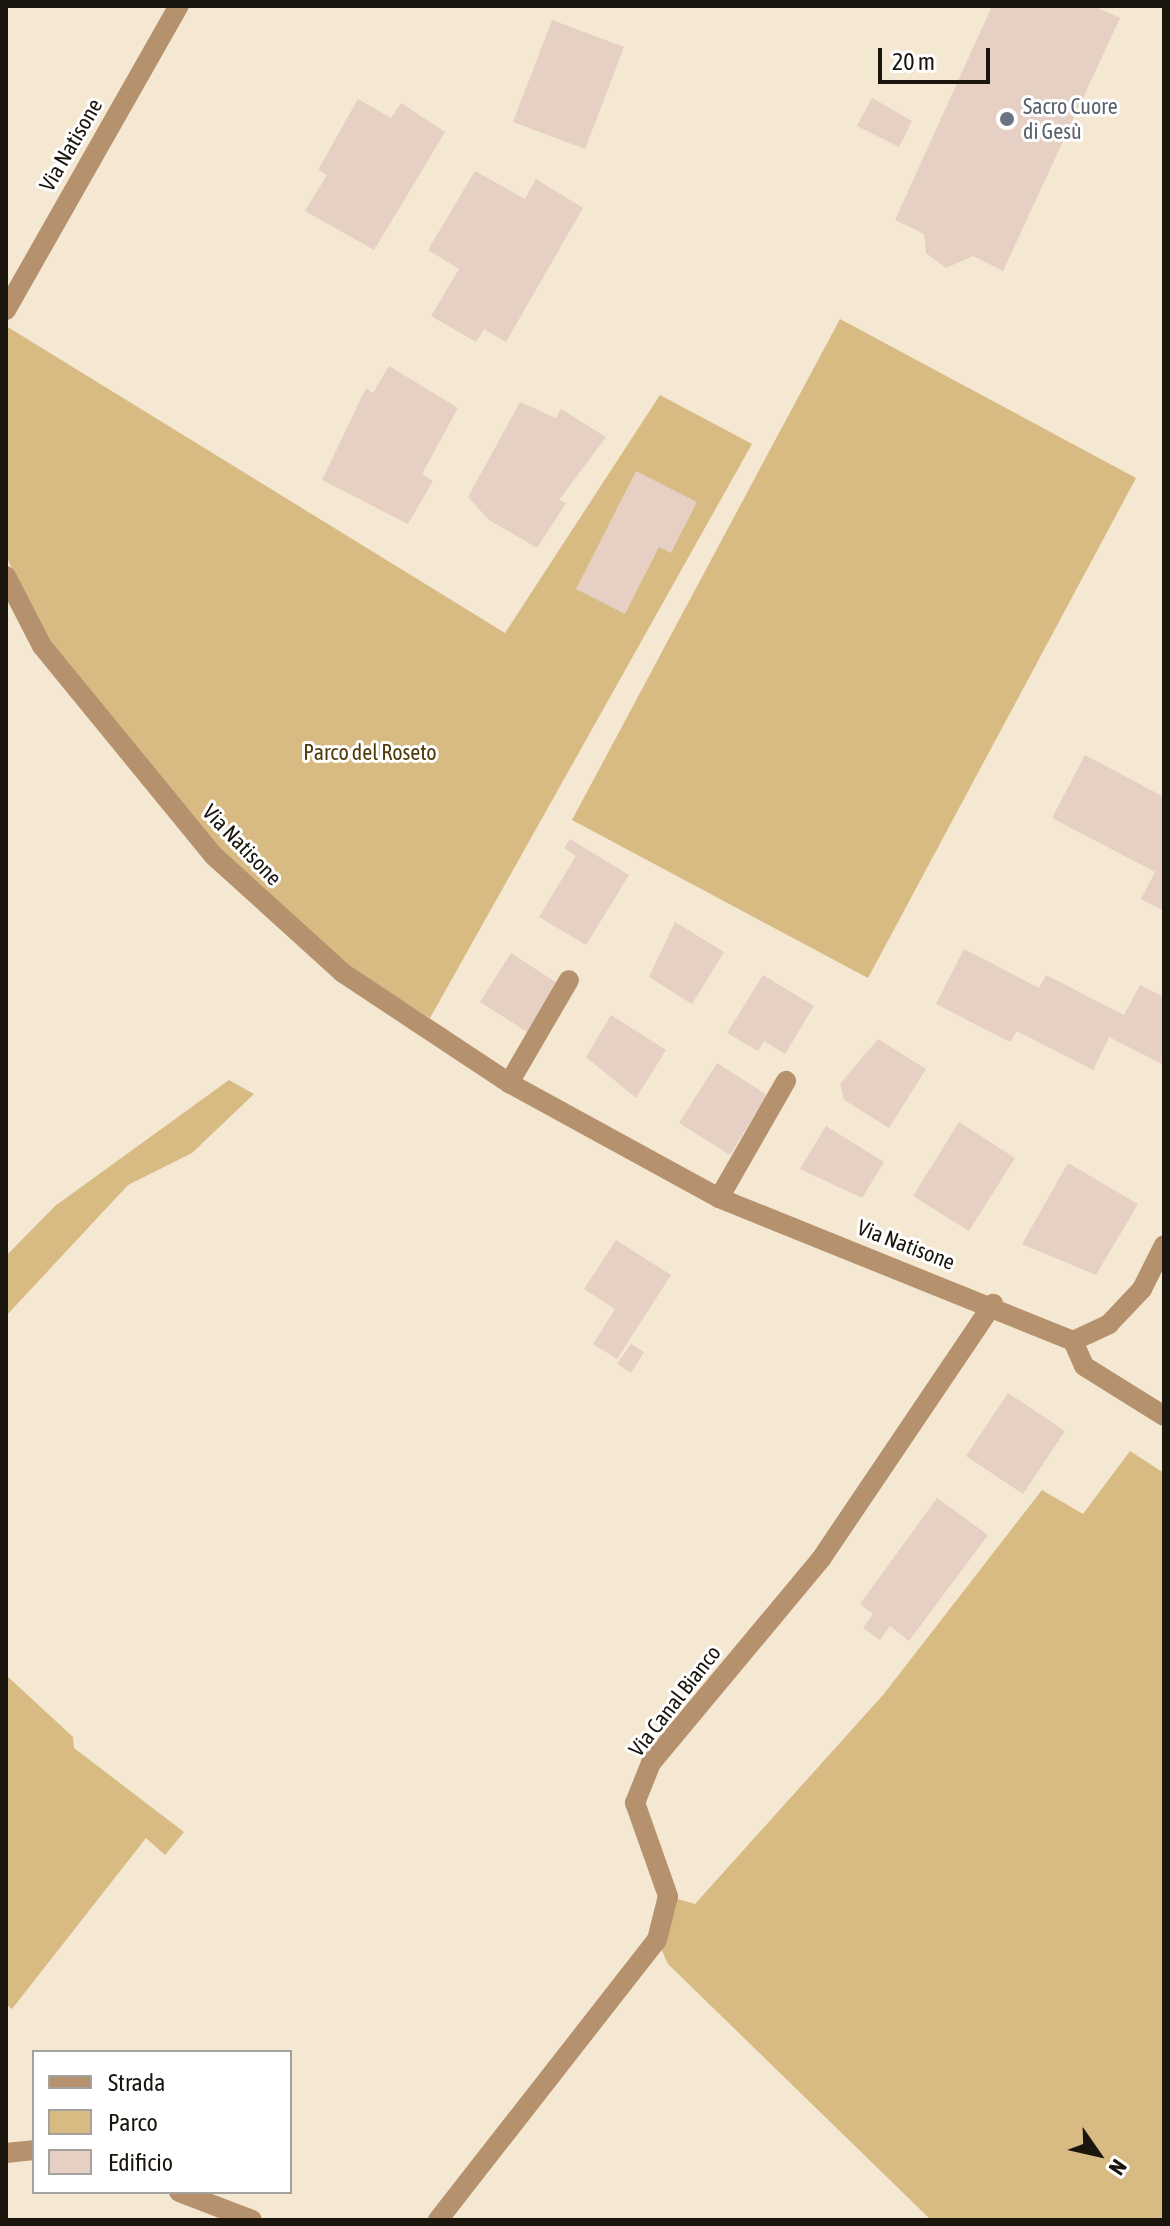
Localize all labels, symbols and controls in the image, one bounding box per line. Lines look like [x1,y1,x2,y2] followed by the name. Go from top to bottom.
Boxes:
[882,32,994,82] scale bar
[892,48,935,75] text: 20 m
[1023,93,1118,144] place label: Sacro Cuore di Gesù
[34,94,108,196] street label: Via Natisone
[998,110,1016,128] marker: Sacro Cuore di Gesù
[303,740,437,766] park label: Parco del Roseto
[197,799,287,891] street label: Via Natisone
[853,1214,959,1276] street label: Via Natisone
[623,1640,727,1762] street label: Via Canal Bianco
[32,2050,292,2194] legend
[108,2069,165,2096] text: Strada
[108,2109,158,2136] text: Parco
[1058,2114,1138,2194] north arrow
[108,2149,173,2176] text: Edificio
[1103,2155,1132,2180] text: N

